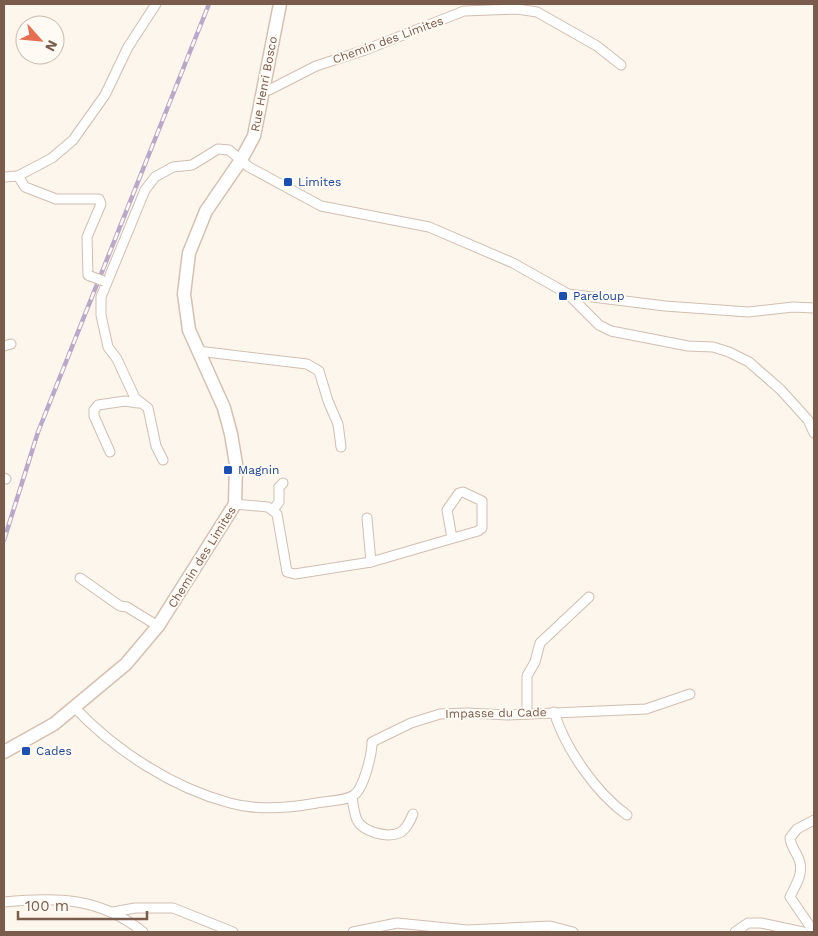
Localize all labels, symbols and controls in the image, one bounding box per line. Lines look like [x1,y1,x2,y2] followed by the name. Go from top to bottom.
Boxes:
[331,13,445,67] street label: Chemin des Limites
[15,15,65,65] north arrow
[248,35,280,133] street label: Rue Henri Bosco
[42,38,61,54] text: N
[298,175,341,189] place label: Limites
[282,176,294,188] marker: Limites
[573,289,625,303] place label: Pareloup
[557,290,569,302] marker: Pareloup
[238,463,279,477] place label: Magnin
[222,464,234,476] marker: Magnin
[165,504,239,610] street label: Chemin des Limites
[445,705,547,721] street label: Impasse du Cade
[36,744,72,758] place label: Cades
[20,745,32,757] marker: Cades
[18,888,146,920] scale bar
[25,897,69,915] text: 100 m

